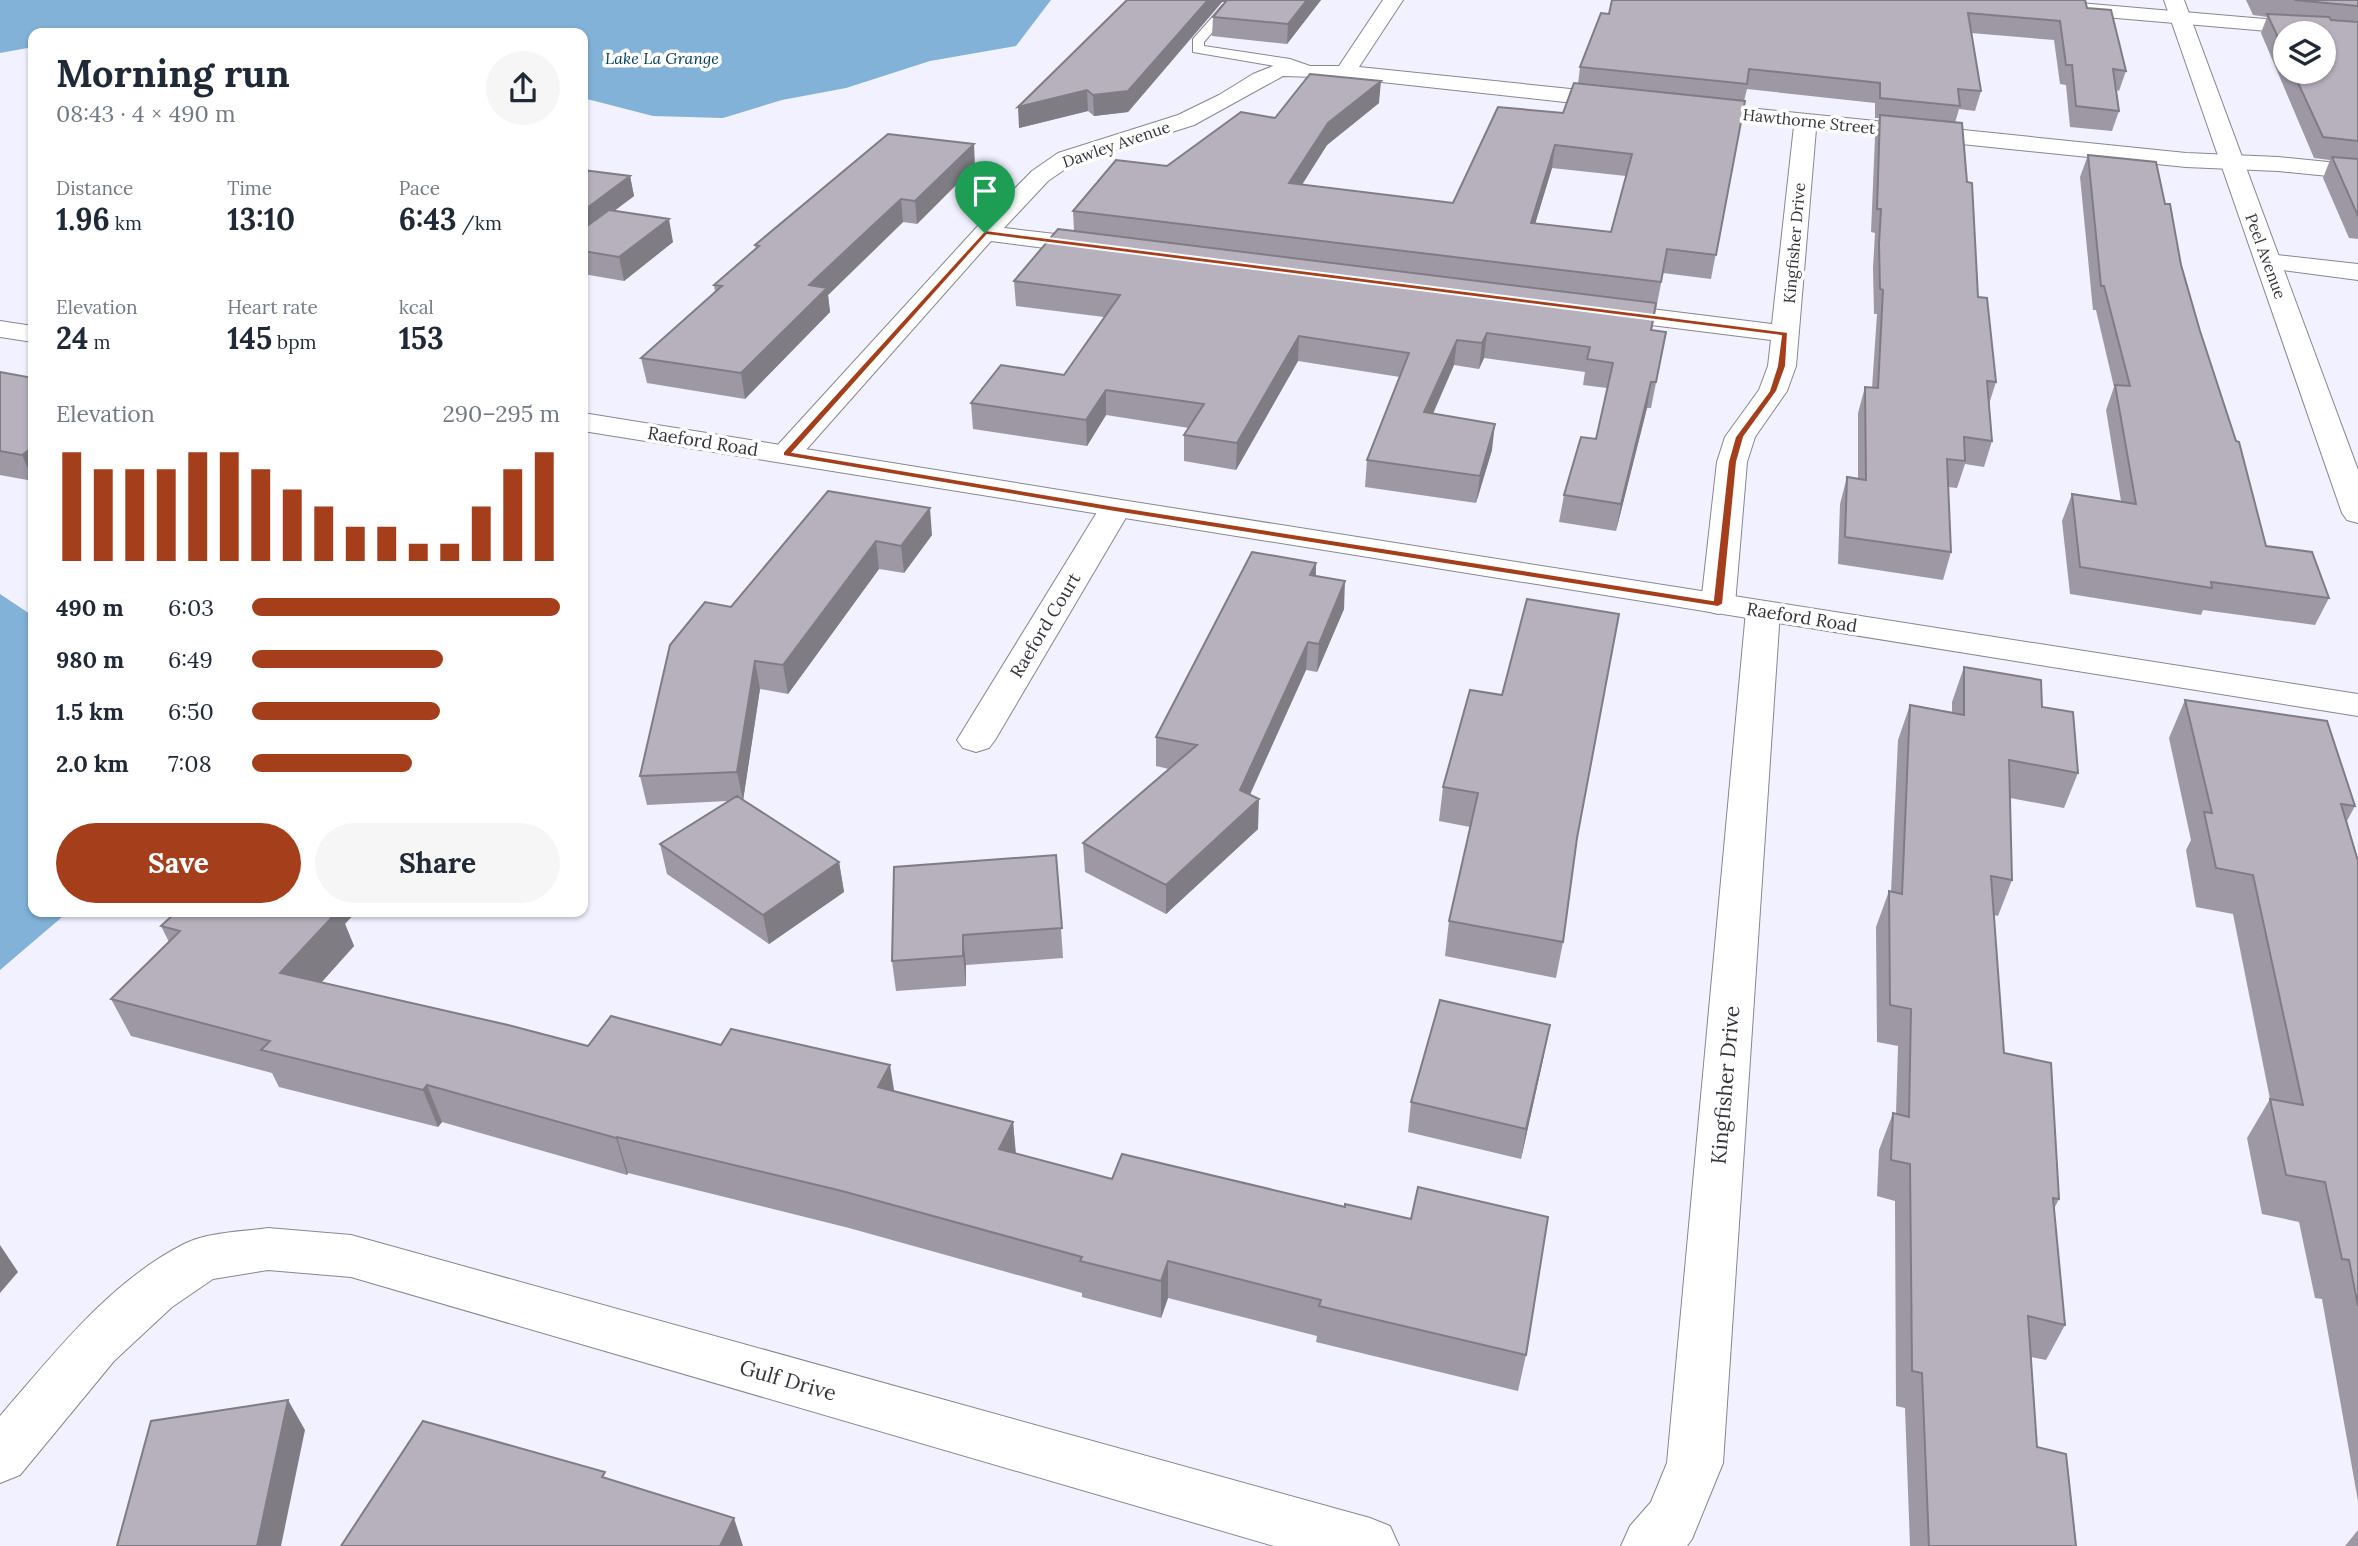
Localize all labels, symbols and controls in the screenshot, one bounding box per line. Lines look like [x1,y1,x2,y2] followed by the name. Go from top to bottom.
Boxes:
[2273,21,2336,84] map controls
[2273,21,2336,84] button: layers
[605,48,719,68] water label: Lake La Grange
[56,49,290,97] text: Morning run
[486,51,560,125] button: share
[56,99,236,128] text: 08:43 · 4 × 490 m
[1742,104,1877,138] street label: Hawthorne Street
[1060,116,1173,172] street label: Dawley Avenue
[955,161,1015,233] pin
[966,172,1004,210] icon: arrive
[56,176,133,200] text: Distance
[227,176,272,200] text: Time
[399,176,440,200] text: Pace
[1779,181,1809,304] street label: Kingfisher Drive
[56,200,110,238] text: 1.96
[227,200,295,238] text: 13:10
[399,200,457,238] text: 6:43
[2241,210,2291,302] street label: Peel Avenue
[110,211,142,235] text: km
[457,211,502,235] text: /km
[56,295,138,319] text: Elevation
[227,295,318,319] text: Heart rate
[399,295,434,319] text: kcal
[56,319,88,357] text: 24
[227,319,272,357] text: 145
[399,319,444,357] text: 153
[88,330,110,354] text: m
[272,330,317,354] text: bpm
[56,399,155,428] text: Elevation
[442,399,560,428] text: 290–295 m
[646,421,760,461] street label: Raeford Road
[1005,568,1085,682] street label: Raeford Court
[56,593,124,622] text: 490 m
[168,593,214,622] text: 6:03
[1745,597,1859,637] street label: Raeford Road
[56,645,124,674] text: 980 m
[168,645,213,674] text: 6:49
[56,697,124,726] text: 1.5 km
[168,697,214,726] text: 6:50
[56,749,129,778] text: 2.0 km
[168,749,212,778] text: 7:08
[56,823,301,903] button: Save
[315,823,560,903] button: Share
[1705,1004,1745,1166] street label: Kingfisher Drive
[737,1353,839,1407] street label: Gulf Drive

